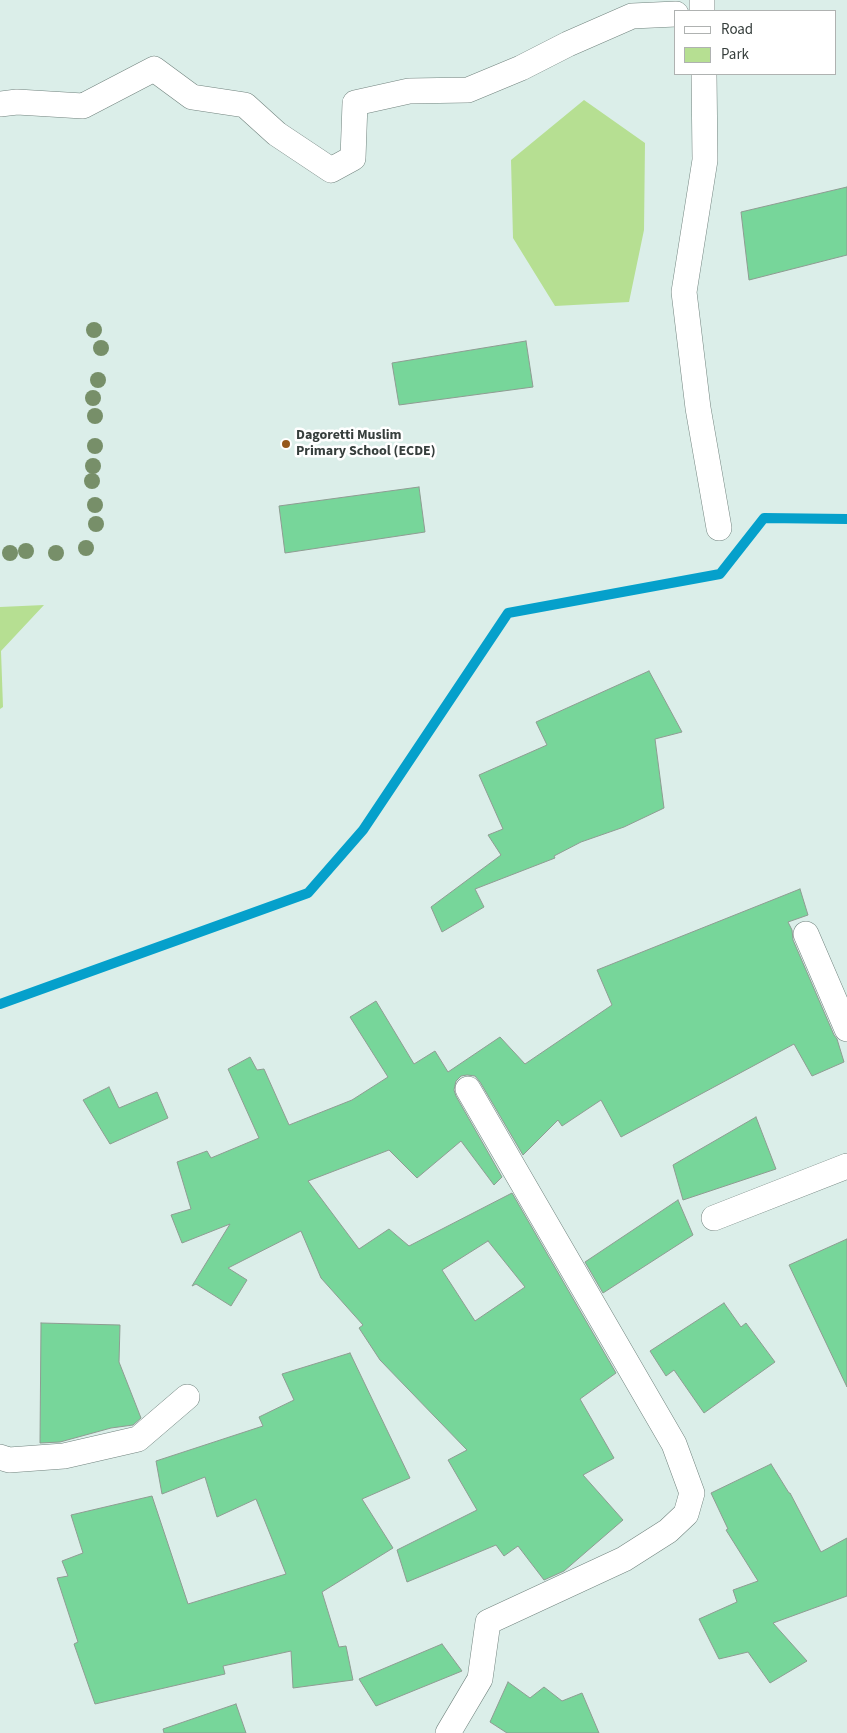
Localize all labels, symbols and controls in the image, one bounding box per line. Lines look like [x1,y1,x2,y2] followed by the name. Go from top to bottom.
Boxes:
[674,10,837,75] legend
[721,19,753,40] text: Road
[721,44,749,65] text: Park
[296,428,436,461] place label: Dagoretti Muslim Primary School (ECDE)
[280,438,292,450] marker: Dagoretti Muslim Primary School (ECDE)

